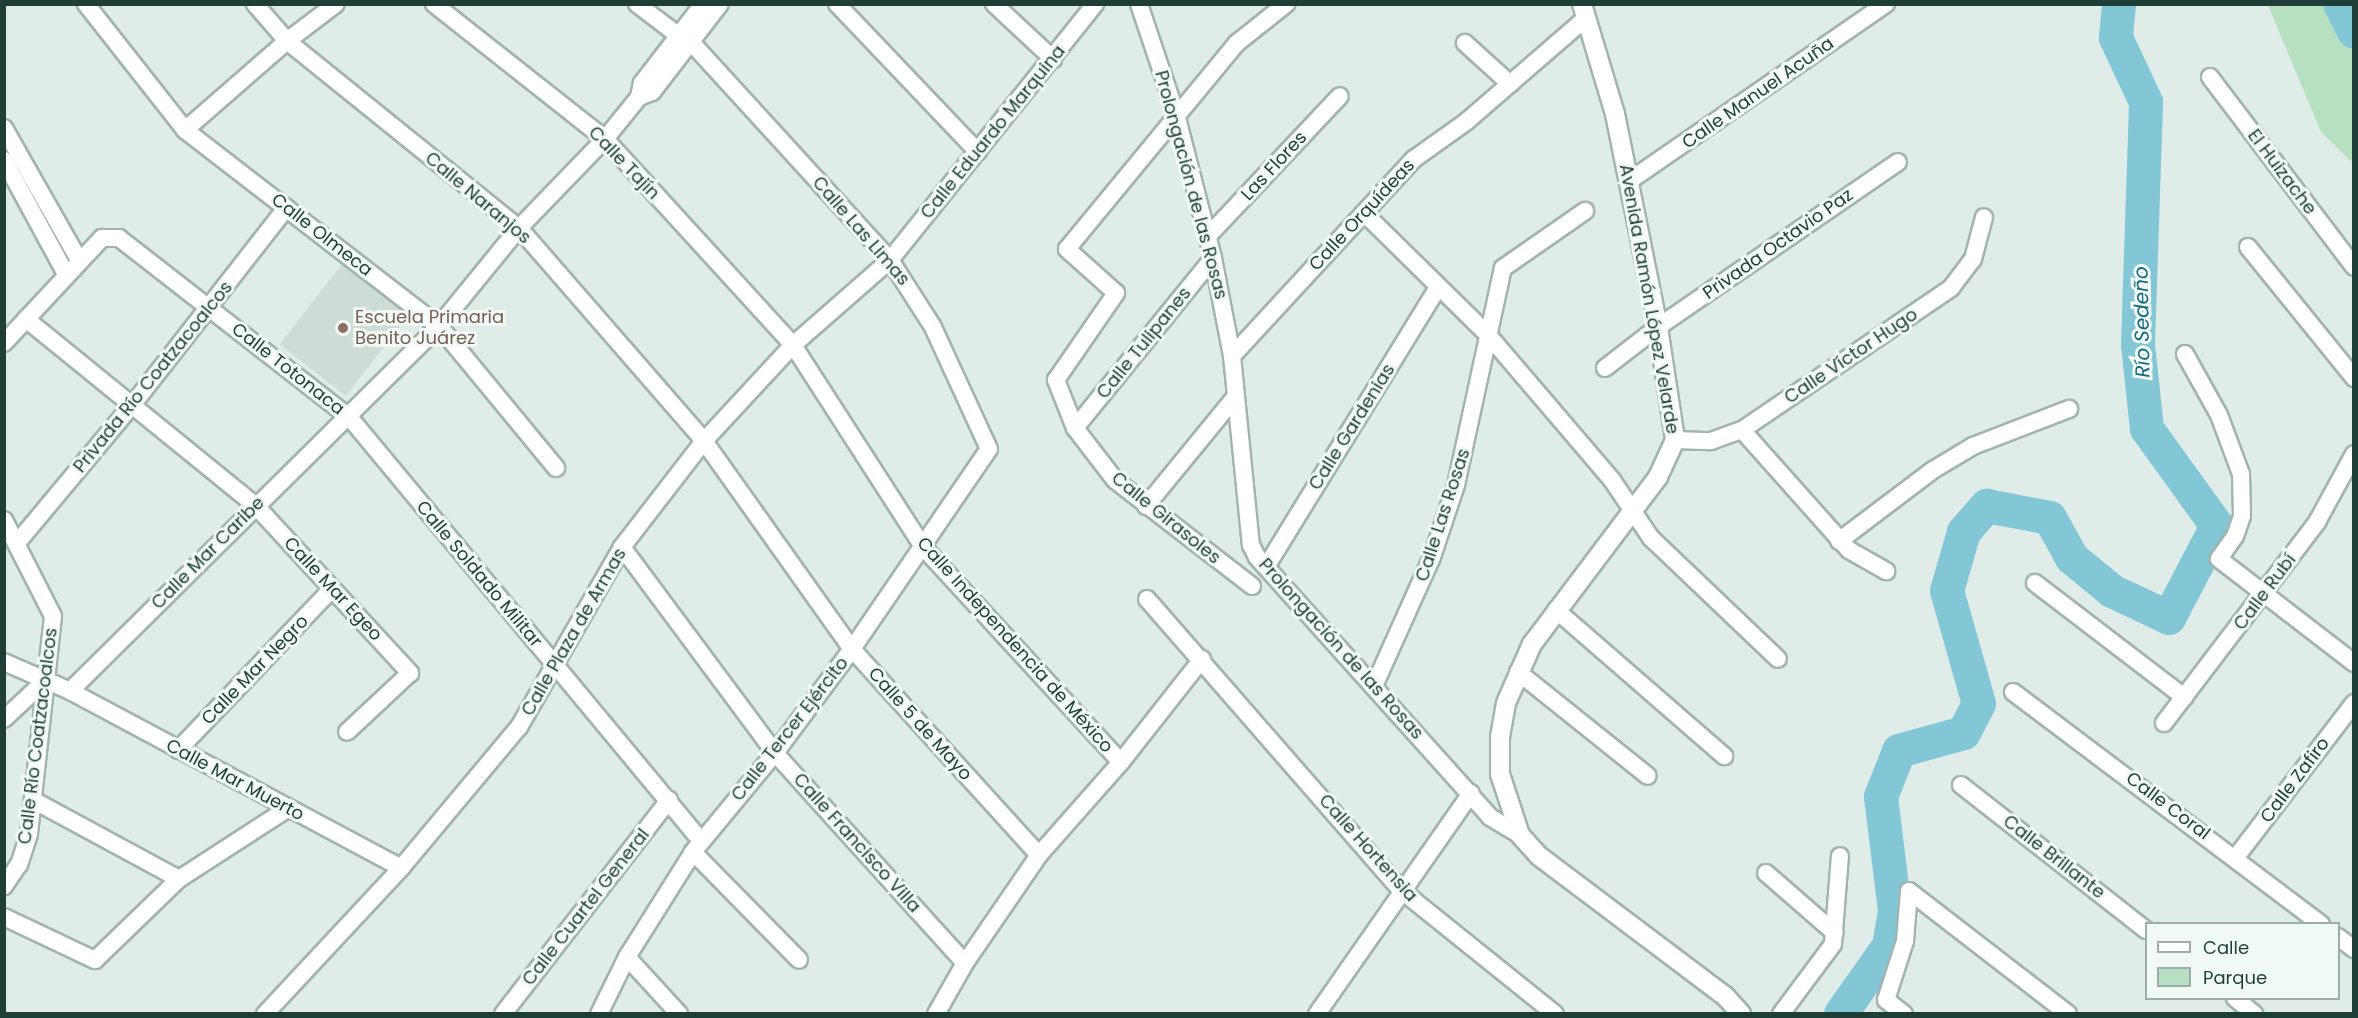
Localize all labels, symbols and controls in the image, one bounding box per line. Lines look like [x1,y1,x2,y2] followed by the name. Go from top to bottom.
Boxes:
[1678,32,1838,154] street label: Calle Manuel Acuña
[916,41,1070,223] street label: Calle Eduardo Marquina
[1150,68,1232,302] street label: Prolongación de las Rosas
[584,122,664,204] street label: Calle Tajín
[2243,125,2321,219] street label: El Huizache
[1237,127,1311,205] street label: Las Flores
[421,147,535,249] street label: Calle Naranjos
[1305,155,1419,275] street label: Calle Orquídeas
[1615,162,1683,436] street label: Avenida Ramón López Velarde
[808,172,914,290] street label: Calle Las Limas
[1699,184,1857,304] street label: Privada Octavio Paz
[267,189,377,281] street label: Calle Olmeca
[2129,266,2155,378] water label: Río Sedeño
[69,277,237,477] street label: Privada Río Coatzacoalcos
[1092,283,1196,403] street label: Calle Tulipanes
[1780,304,1922,408] street label: Calle Víctor Hugo
[355,307,504,350] place label: Escuela Primaria Benito Juárez
[227,318,349,420] street label: Calle Totonaca
[336,321,350,335] marker: Escuela Primaria Benito Juárez
[1305,360,1399,494] street label: Calle Gardenias
[1411,446,1475,584] street label: Calle Las Rosas
[1107,467,1225,569] street label: Calle Girasoles
[147,492,269,614] street label: Calle Mar Caribe
[411,496,547,652] street label: Calle Soldado Militar
[279,533,387,645] street label: Calle Mar Egeo
[912,533,1118,757] street label: Calle Independencia de México
[517,544,631,720] street label: Calle Plaza de Armas
[2229,550,2301,634] street label: Calle Rubí
[1254,554,1428,744] street label: Prolongación de las Rosas
[197,611,313,729] street label: Calle Mar Negro
[14,627,62,845] street label: Calle Río Coatzacoalcos
[727,653,853,805] street label: Calle Tercer Ejército
[864,663,976,785] street label: Calle 5 de Mayo
[2256,733,2334,827] street label: Calle Zafiro
[162,735,308,825] street label: Calle Mar Muerto
[2122,767,2214,845] street label: Calle Coral
[789,769,925,917] street label: Calle Francisco Villa
[1314,790,1422,906] street label: Calle Hortensia
[1999,811,2109,903] street label: Calle Brillante
[518,824,654,990] street label: Calle Cuartel General
[2145,922,2340,1000] legend
[2203,935,2249,960] text: Calle
[2203,965,2267,990] text: Parque

